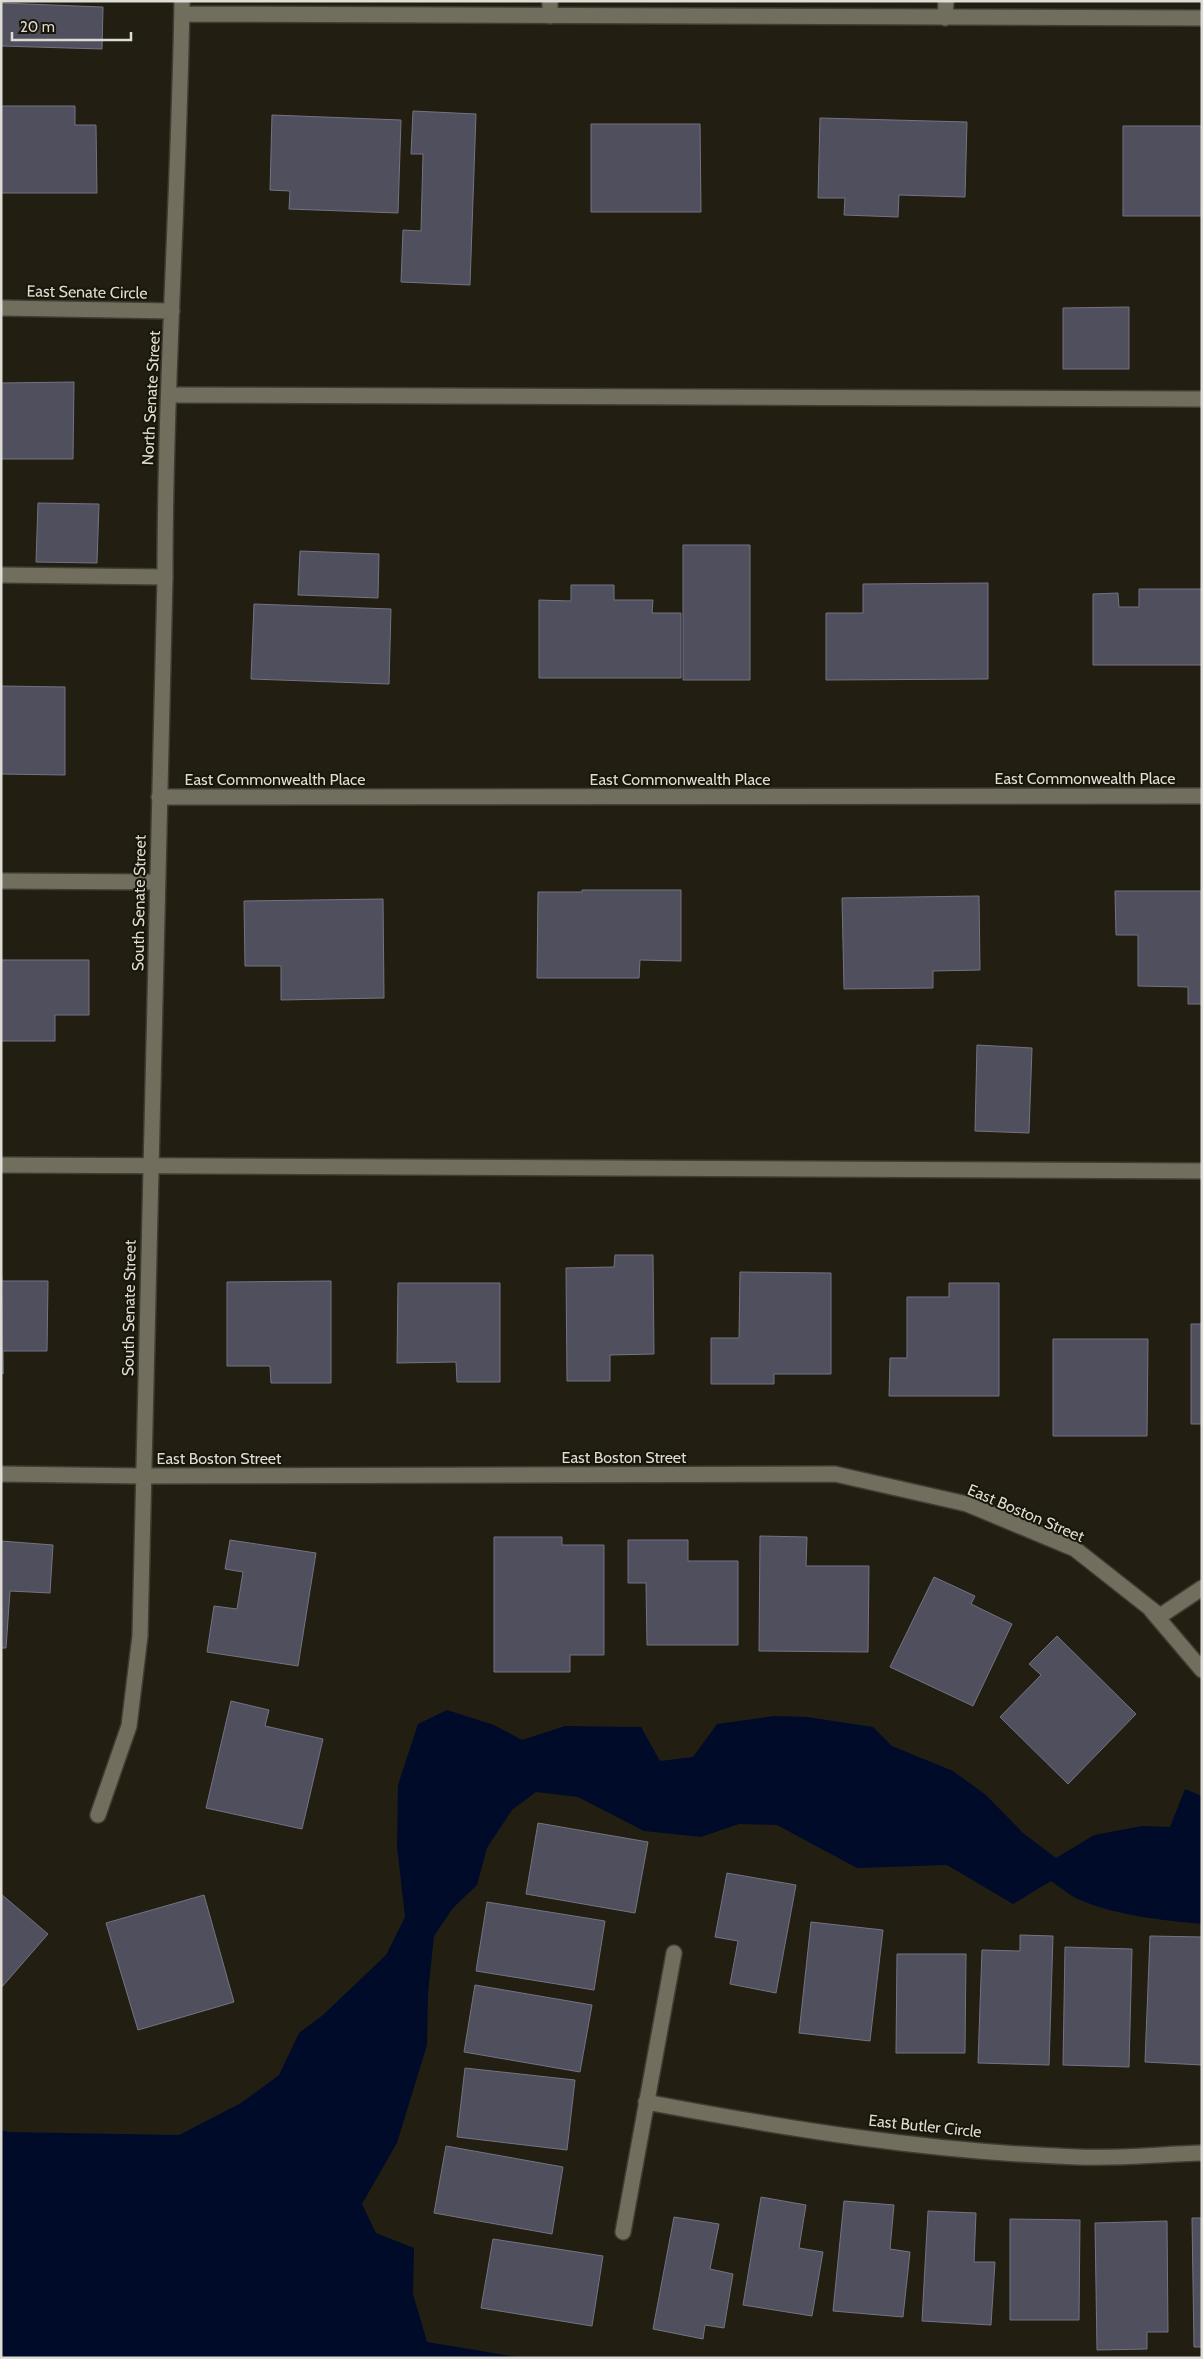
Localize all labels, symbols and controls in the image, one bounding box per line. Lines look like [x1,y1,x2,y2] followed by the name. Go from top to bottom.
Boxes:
[12,10,131,42] scale bar
[20,18,55,36] text: 20 m
[26,281,148,303] street label: East Senate Circle
[138,330,164,466] street label: North Senate Street
[995,769,1175,788] street label: East Commonwealth Place
[185,770,365,789] street label: East Commonwealth Place
[590,770,770,789] street label: East Commonwealth Place
[128,834,150,971] street label: South Senate Street
[118,1239,140,1376] street label: South Senate Street
[562,1448,687,1467] street label: East Boston Street
[157,1449,282,1468] street label: East Boston Street
[965,1480,1088,1546] street label: East Boston Street
[867,2111,983,2141] street label: East Butler Circle

